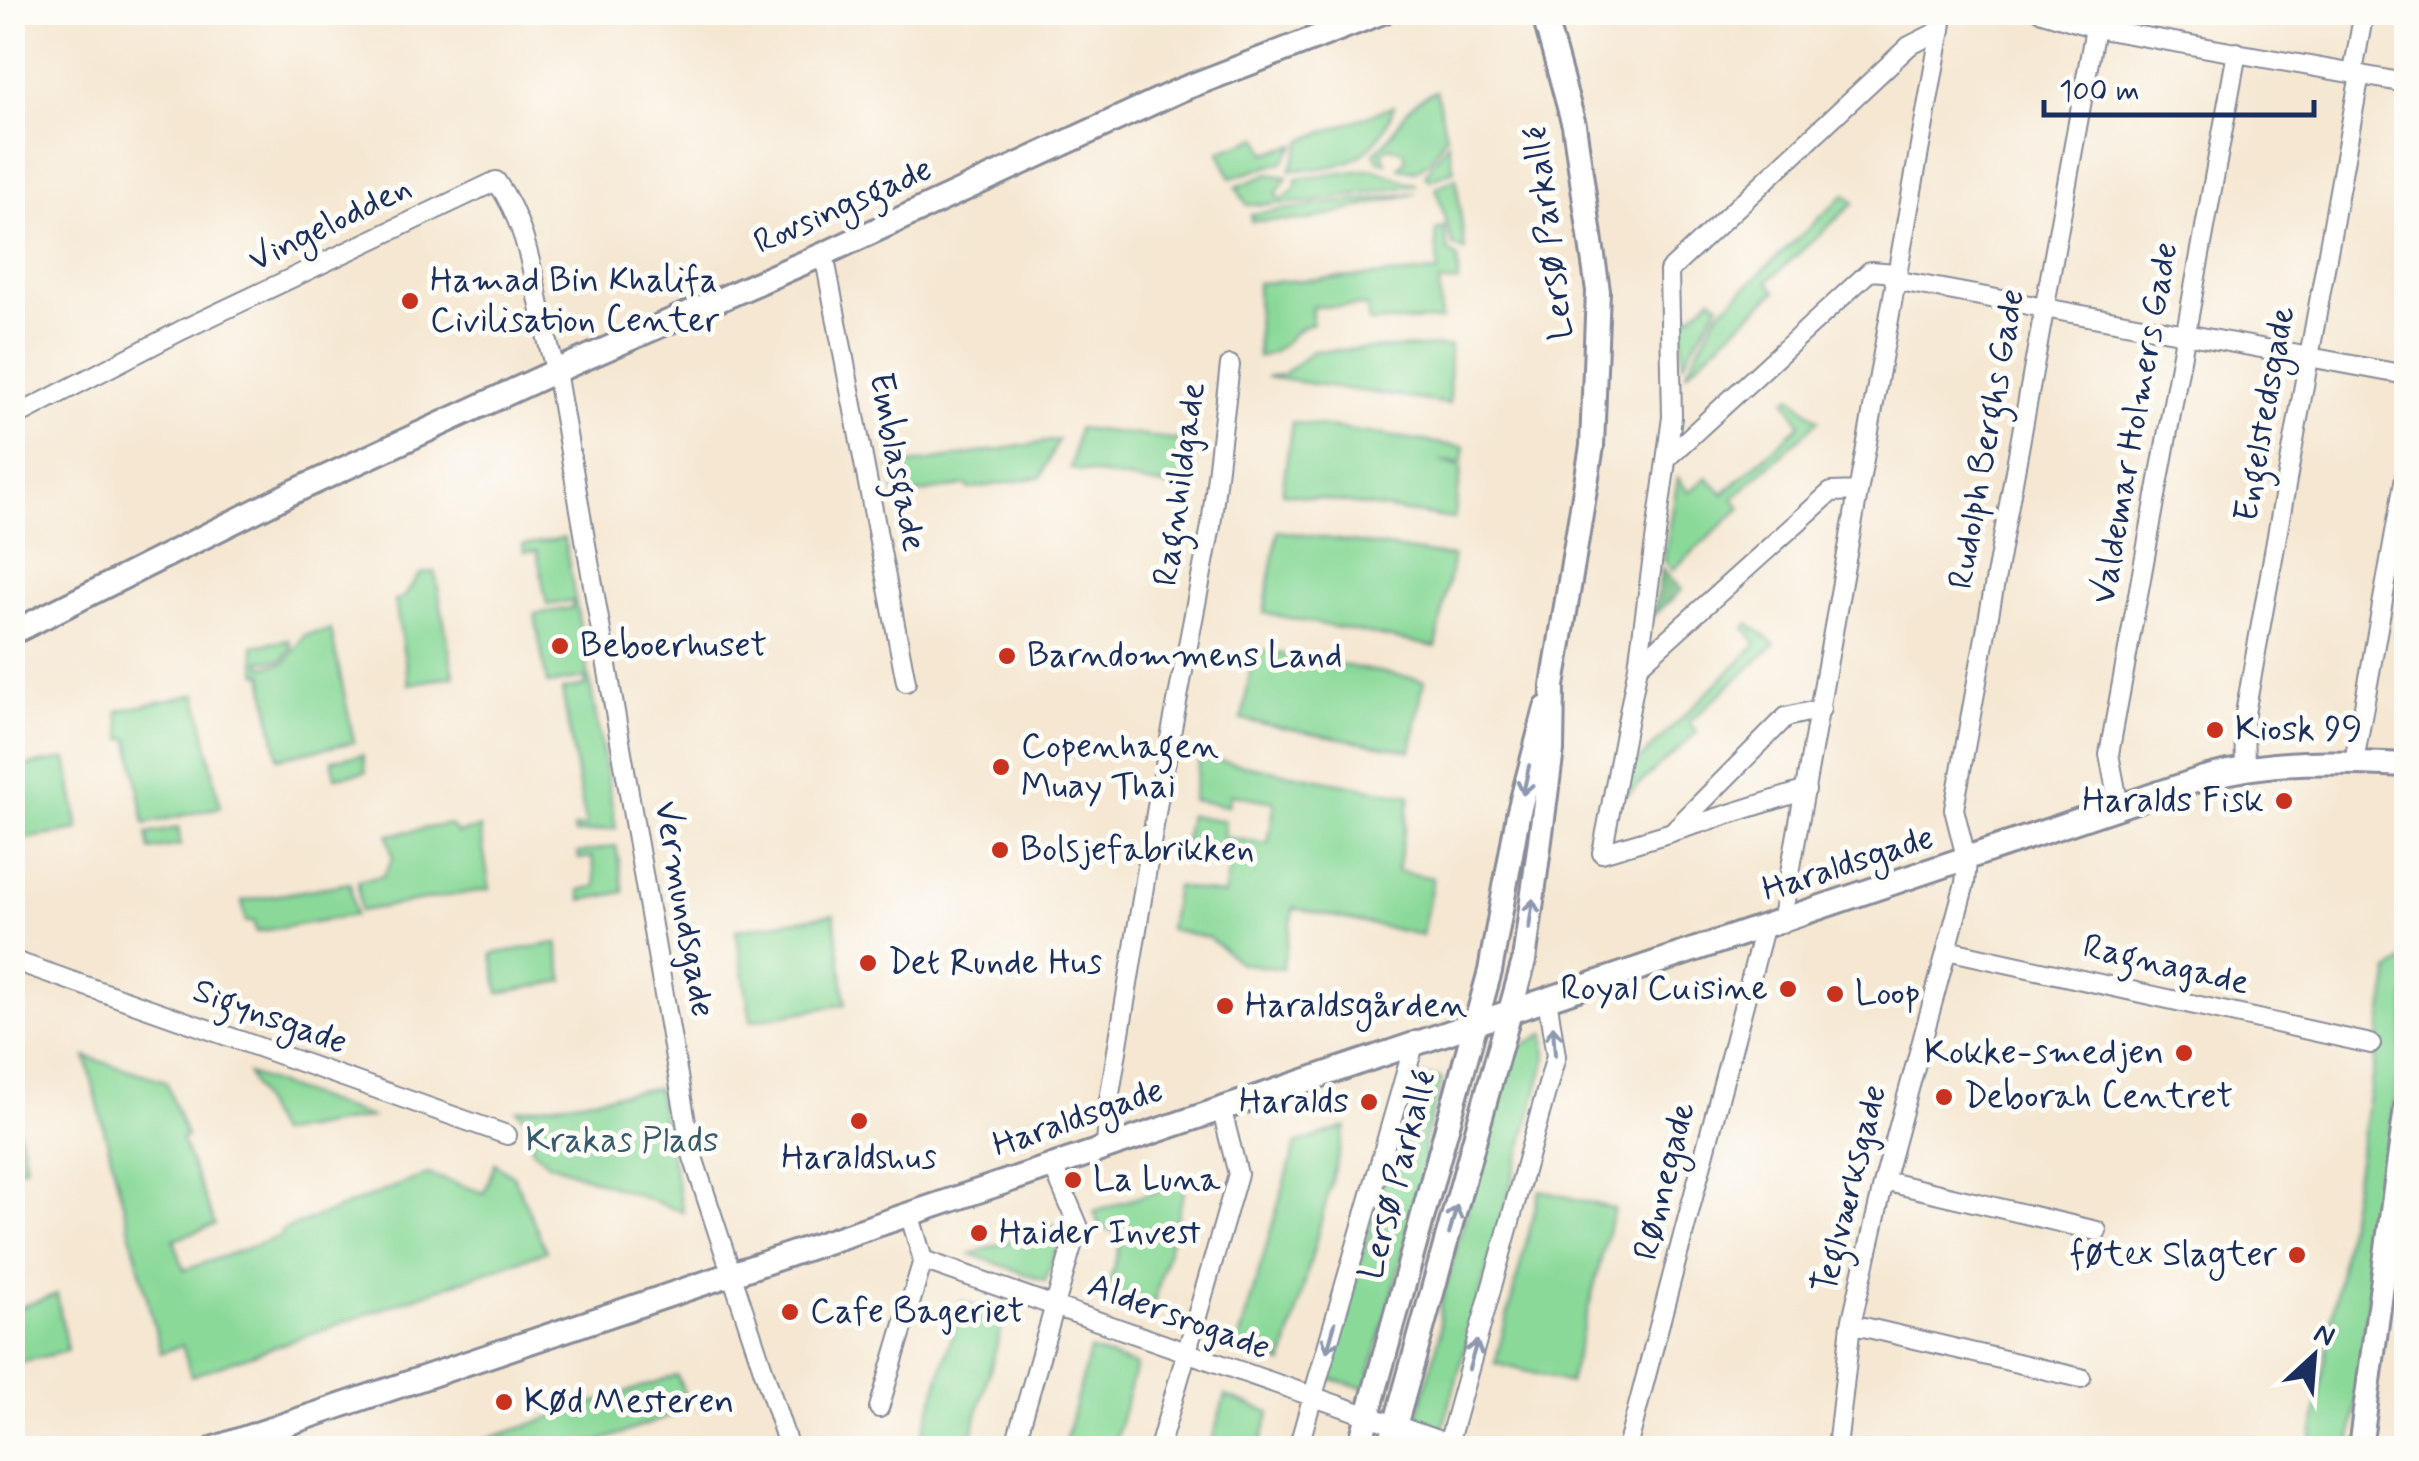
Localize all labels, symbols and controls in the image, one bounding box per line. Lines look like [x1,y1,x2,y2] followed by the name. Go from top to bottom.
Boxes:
[2044,55,2314,117] scale bar
[2059,72,2140,111] text: 100 m
[1513,124,1585,342] street label: Lersø Parkallé
[746,146,941,269] street label: Rovsingsgade
[241,165,420,286] street label: Vingelodden
[2081,239,2189,607] street label: Valdemar Holmers Gade
[430,258,720,344] place label: Hamad Bin Khalifa Civilisation Center
[1938,285,2040,593] street label: Rudolph Berghs Gade
[399,290,421,312] marker: Hamad Bin Khalifa Civilisation Center
[2223,303,2311,526] street label: Engelstedsgade
[853,369,937,556] street label: Emblasgade
[1143,379,1221,590] street label: Ragnhildgade
[580,623,767,669] place label: Beboerhuset
[1027,633,1342,679] place label: Barndommens Land
[549,635,571,657] marker: Beboerhuset
[996,645,1018,667] marker: Barndommens Land
[2235,707,2362,753] place label: Kiosk 99
[2204,719,2226,741] marker: Kiosk 99
[1021,724,1219,810] place label: Copenhagen Muay Thai
[990,756,1012,778] marker: Copenhagen Muay Thai
[1516,763,1534,795] one-way arrow
[2082,778,2264,824] place label: Haralds Fisk
[2273,790,2295,812] marker: Haralds Fisk
[642,797,726,1021] street label: Vermundsgade
[1756,815,1941,916] street label: Haraldsgade
[1020,827,1254,873] place label: Bolsjefabrikken
[989,839,1011,861] marker: Bolsjefabrikken
[1523,899,1541,931] one-way arrow
[2077,924,2254,1010] street label: Ragnagade
[888,940,1102,986] place label: Det Runde Hus
[857,952,879,974] marker: Det Runde Hus
[1560,966,1768,1012] place label: Royal Cuisine
[185,968,354,1070] street label: Sigynsgade
[1855,971,1920,1017] place label: Loop
[1777,978,1799,1000] marker: Royal Cuisine
[1245,983,1467,1032] place label: Haraldsgården
[1824,983,1846,1005] marker: Loop
[1214,995,1236,1017] marker: Haraldsgården
[1544,1025,1563,1058] one-way arrow
[1924,1030,2164,1076] place label: Kokke-smedjen
[2173,1042,2195,1064] marker: Kokke-smedjen
[1348,1065,1448,1285] street label: Lersø Parkallé
[986,1067,1171,1172] street label: Haraldsgade
[1964,1074,2233,1120] place label: Deborah Centret
[1239,1079,1349,1125] place label: Haralds
[1802,1080,1902,1299] street label: Teglværksgade
[1933,1086,1955,1108] marker: Deborah Centret
[1358,1091,1380,1113] marker: Haralds
[1623,1097,1710,1266] street label: Rønnegade
[848,1110,870,1132] marker: Haraldshus
[525,1118,719,1164] park label: Krakas Plads
[781,1135,937,1181] place label: Haraldshus
[1093,1157,1222,1203] place label: La Luna
[1062,1169,1084,1191] marker: La Luna
[1445,1205,1463,1236] one-way arrow
[999,1210,1201,1256] place label: Haider Invest
[968,1222,990,1244] marker: Haider Invest
[2070,1232,2278,1281] place label: føtex Slagter
[2286,1244,2308,1266] marker: føtex Slagter
[1081,1263,1277,1371] street label: Aldersrogade
[810,1289,1024,1335] place label: Cafe Bageriet
[779,1301,801,1323] marker: Cafe Bageriet
[2264,1306,2364,1406] north arrow
[2307,1315,2340,1356] text: N
[1320,1320,1339,1352] one-way arrow
[1465,1339,1483,1371] one-way arrow
[524,1379,734,1425] place label: Kød Mesteren
[493,1391,515,1413] marker: Kød Mesteren

